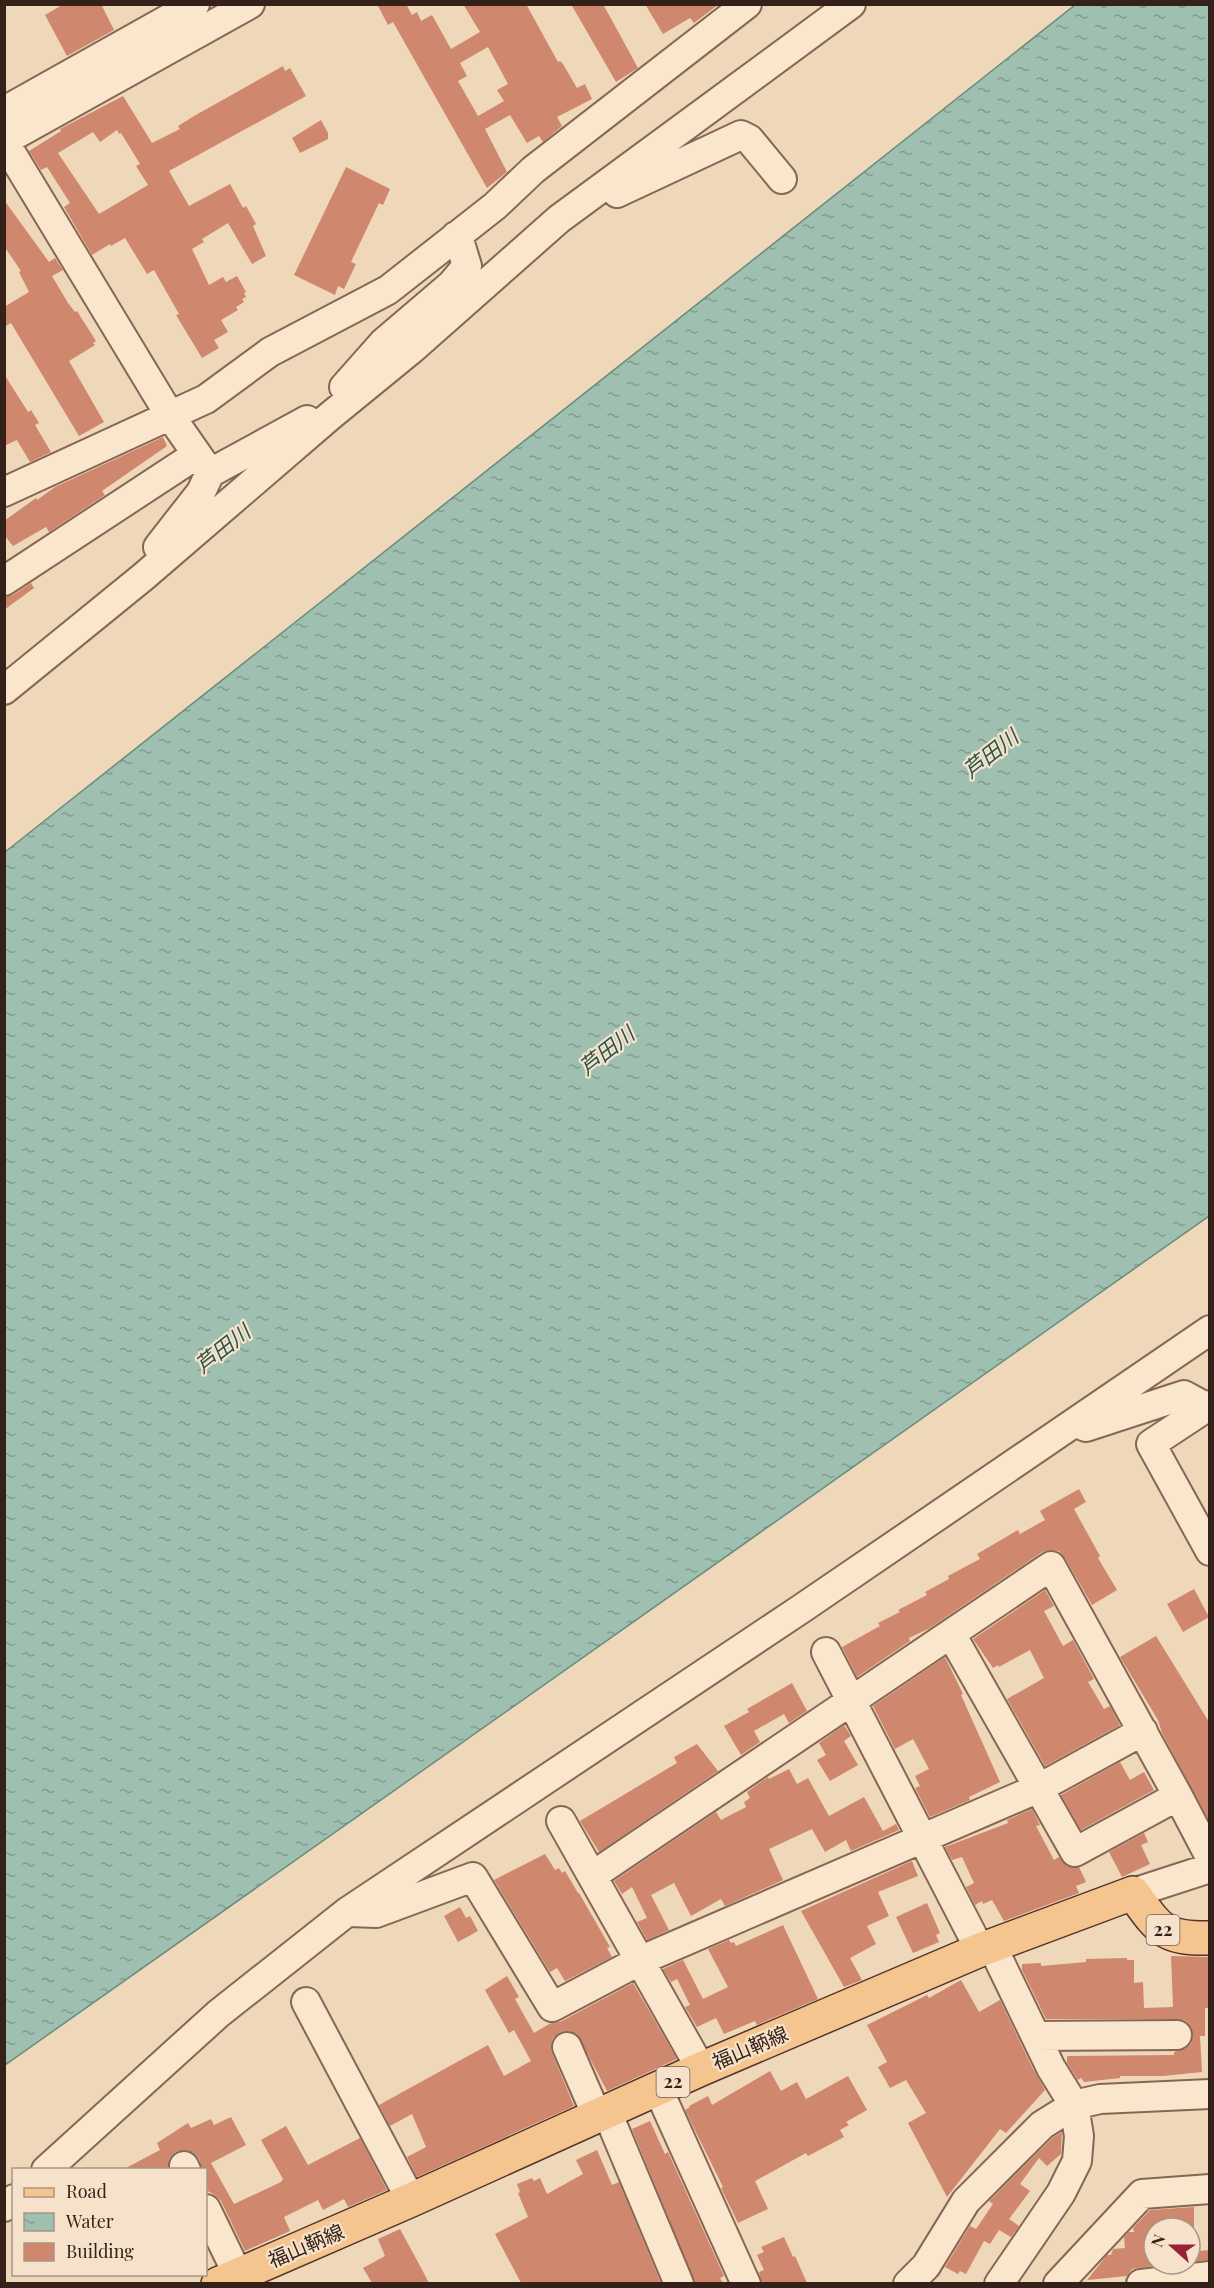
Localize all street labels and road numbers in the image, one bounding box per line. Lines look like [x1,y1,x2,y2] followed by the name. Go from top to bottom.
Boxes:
[1146,1915,1180,1945] road number: 22
[707,2019,792,2075] street label: 福山鞆線
[656,2067,690,2097] road number: 22
[263,2217,348,2273] street label: 福山鞆線

